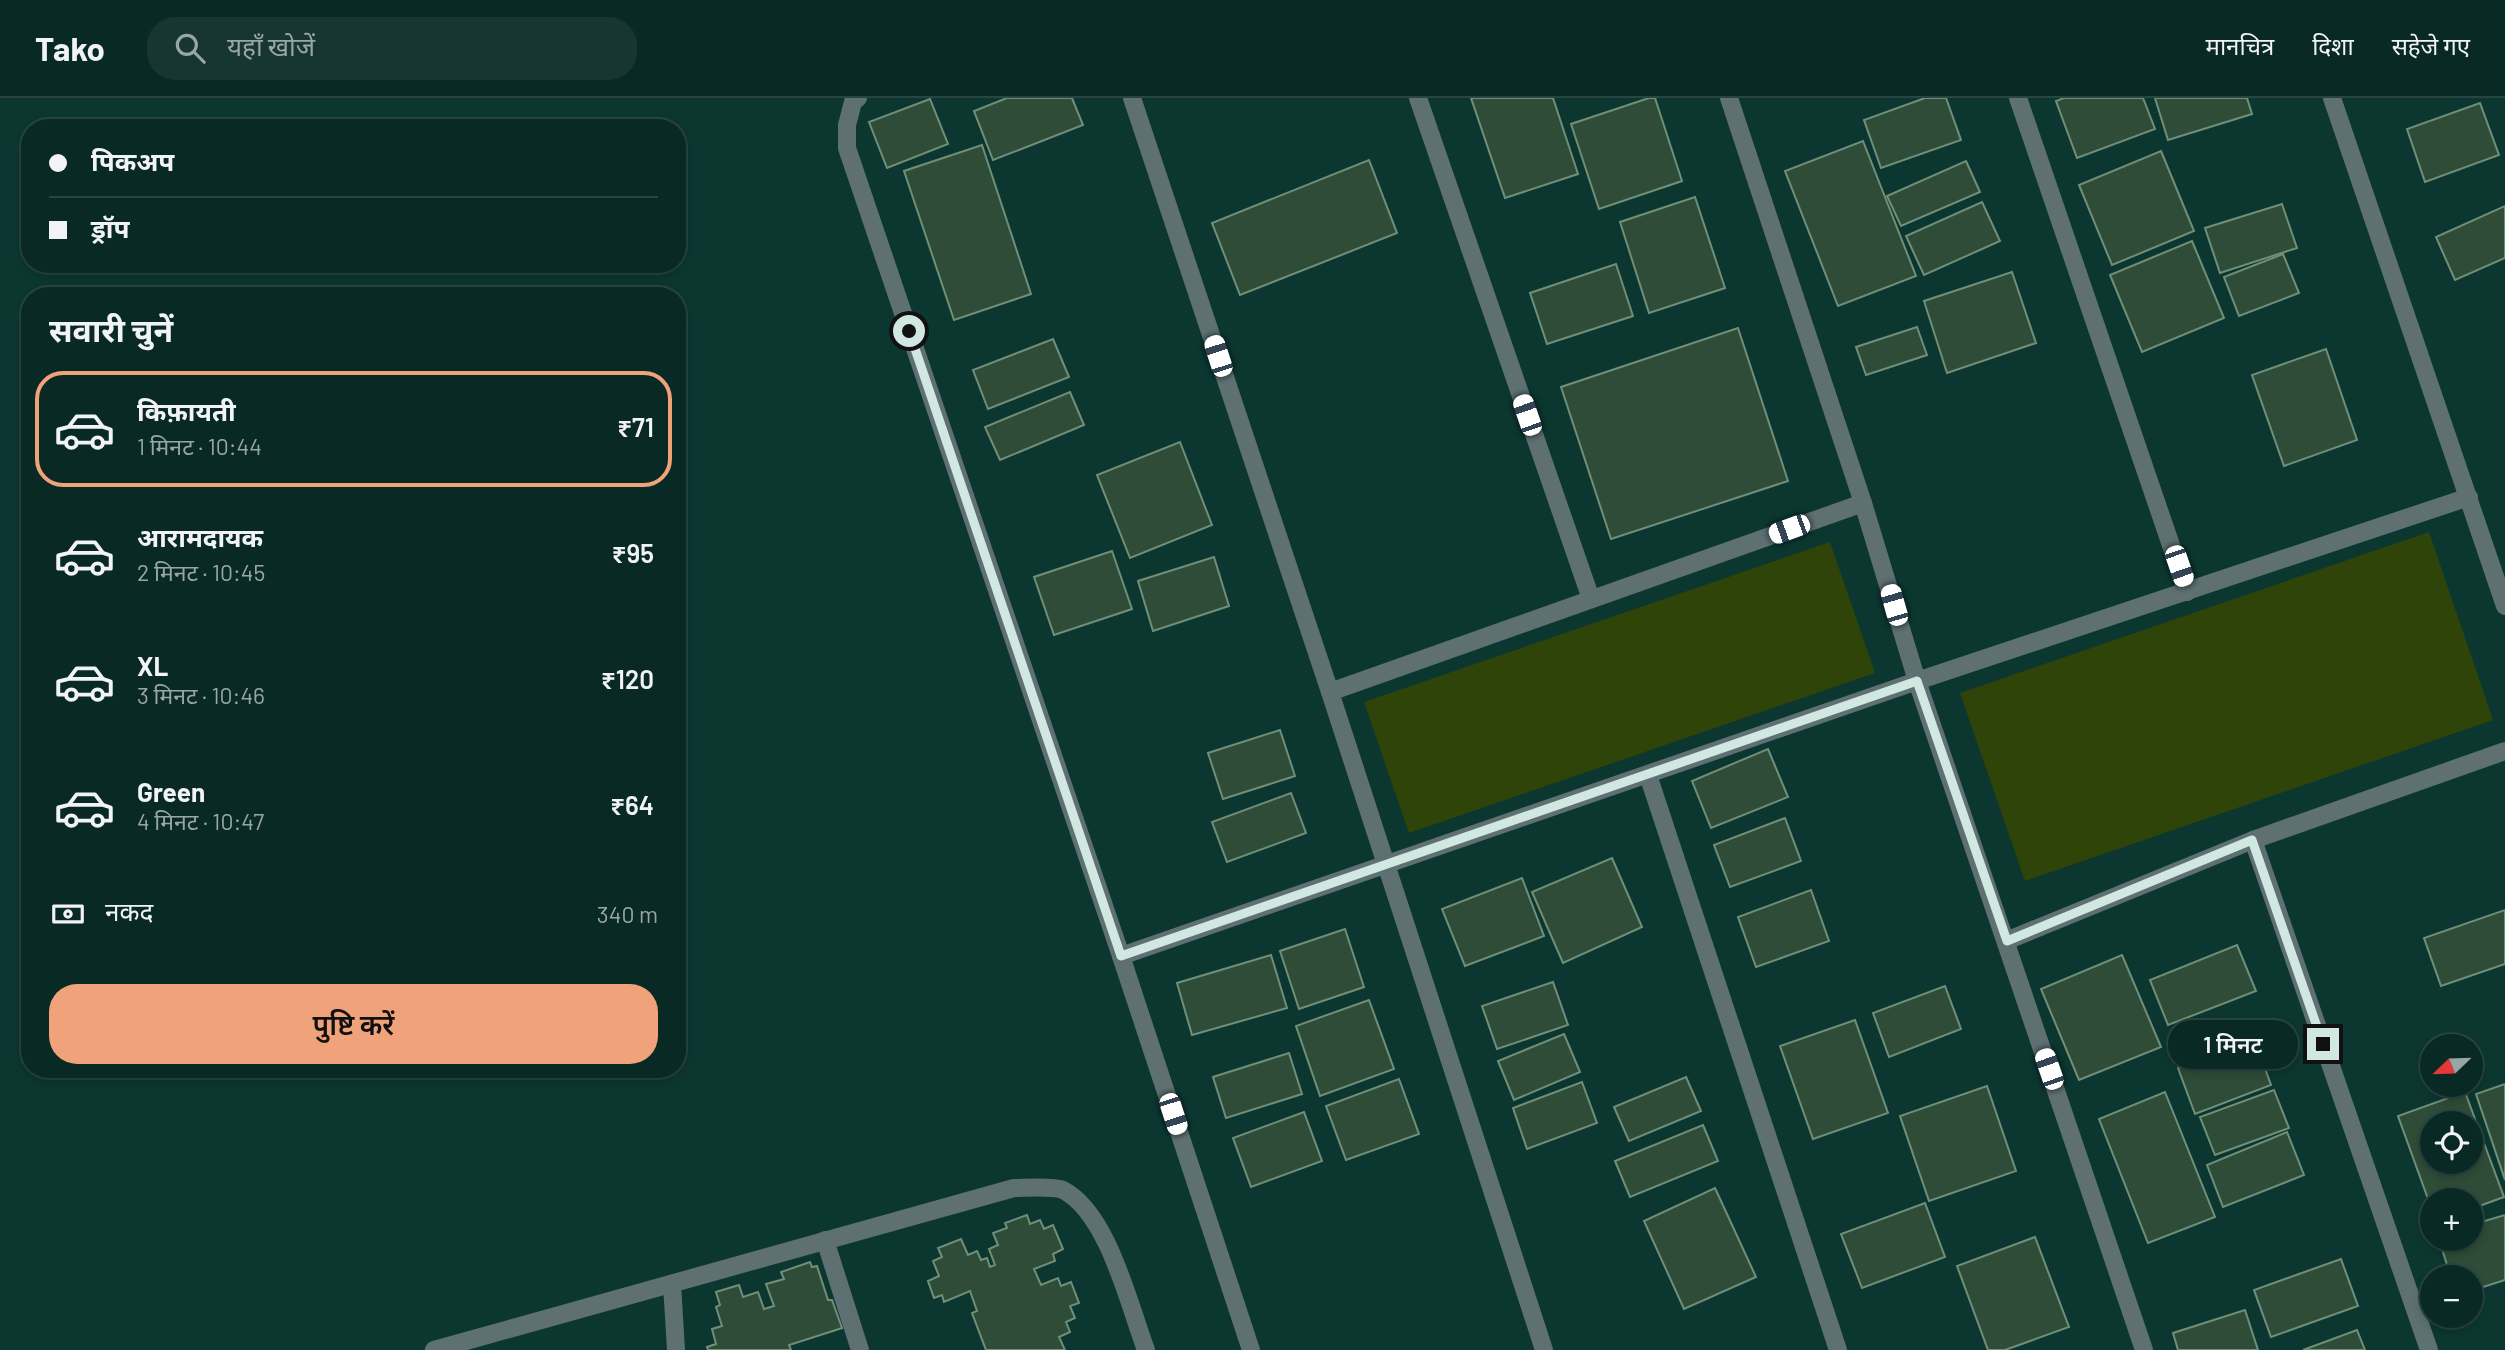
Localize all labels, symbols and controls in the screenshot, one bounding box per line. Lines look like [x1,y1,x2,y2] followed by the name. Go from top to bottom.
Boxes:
[147,17,637,80] search box
[35,28,105,68] text: Tako
[171,29,209,67] icon: search
[227,30,315,61] text: यहाँ खोजें
[2206,31,2274,60] text: मानचित्र
[2312,31,2354,60] text: दिशा
[2392,31,2470,60] text: सहेजे गए
[91,145,174,176] text: पिकअप
[91,212,129,243] text: ड्रॉप
[49,310,173,348] text: सवारी चुनें
[893,315,925,347] route start
[1202,333,1235,379] car
[1511,392,1544,438] car
[137,395,236,426] text: किफ़ायती
[53,398,116,461] icon: car
[617,411,654,442] text: ₹71
[137,432,262,460] text: 1 मिनट · 10:44
[1766,512,1813,546] car
[137,521,263,552] text: आरामदायक
[53,524,116,587] icon: car
[612,537,654,568] text: ₹95
[2163,543,2196,589] car
[137,558,265,586] text: 2 मिनट · 10:45
[1879,582,1910,628] car
[53,650,116,713] icon: car
[137,650,168,681] text: XL
[601,663,654,694] text: ₹120
[137,681,265,709] text: 3 मिनट · 10:46
[53,776,116,839] icon: car
[137,776,205,807] text: Green
[610,789,654,820] text: ₹64
[137,807,264,835] text: 4 मिनट · 10:47
[49,895,87,933] icon: cash
[105,895,153,926] text: नकद
[597,900,658,928] text: 340 m
[49,984,658,1064] button: पुष्टि करें
[2169,1020,2298,1068] callout: 1 मिनट
[2307,1028,2339,1060] route end
[2203,1030,2263,1058] text: 1 मिनट
[2420,1034,2483,1097] north arrow
[2420,1034,2483,1328] map controls
[2033,1046,2066,1092] car
[1157,1091,1190,1137] car
[2420,1111,2483,1174] button: locate
[2420,1188,2483,1251] button: +
[2420,1265,2483,1328] button: −

